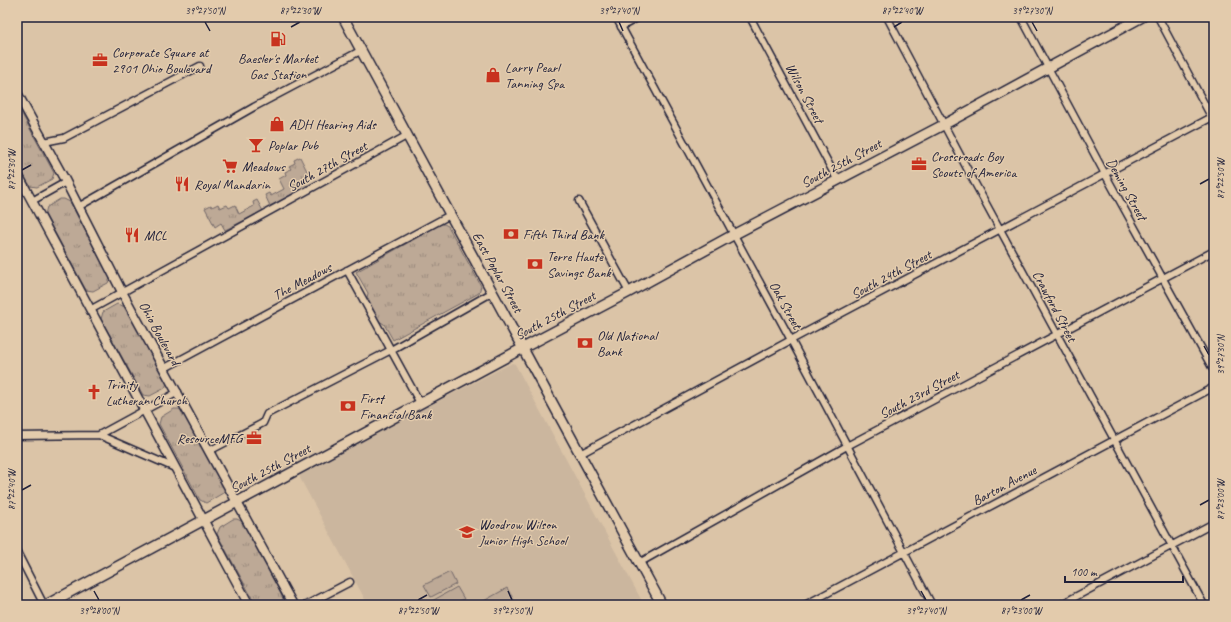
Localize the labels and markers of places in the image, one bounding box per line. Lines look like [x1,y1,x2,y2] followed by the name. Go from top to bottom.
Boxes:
[269,30,287,48] fuel station icon: Baesler's Market Gas Station
[112,44,213,77] place label: Corporate Square at 2901 Ohio Boulevard
[238,50,319,83] place label: Baesler's Market Gas Station
[91,51,109,69] office icon: Corporate Square at 2901 Ohio Boulevard
[505,59,565,92] place label: Larry Pearl Tanning Spa
[484,66,502,84] shop icon: Larry Pearl Tanning Spa
[268,115,286,133] shop icon: ADH Hearing Aids
[289,116,377,133] place label: ADH Hearing Aids
[247,136,265,154] bar icon: Poplar Pub
[268,137,319,154] place label: Poplar Pub
[931,148,1018,181] place label: Crossroads Boy Scouts of America
[910,155,928,173] office icon: Crossroads Boy Scouts of America
[221,157,239,175] supermarket icon: Meadows
[242,158,286,175] place label: Meadows
[173,175,191,193] restaurant icon: Royal Mandarin
[194,176,271,193] place label: Royal Mandarin
[502,225,520,243] bank icon: Fifth Third Bank
[123,226,141,244] restaurant icon: MCL
[523,226,605,243] place label: Fifth Third Bank
[144,227,168,244] place label: MCL
[547,248,612,281] place label: Terre Haute Savings Bank
[526,255,544,273] bank icon: Terre Haute Savings Bank
[597,327,660,360] place label: Old National Bank
[576,334,594,352] bank icon: Old National Bank
[106,376,188,409] place label: Trinity Lutheran Church
[85,383,103,401] church icon: Trinity Lutheran Church
[360,390,432,423] place label: First Financial Bank
[339,397,357,415] bank icon: First Financial Bank
[245,429,263,447] office icon: ResourceMFG
[177,430,244,447] place label: ResourceMFG
[478,516,569,549] place label: Woodrow Wilson Junior High School
[458,523,476,541] school or university icon: Woodrow Wilson Junior High School

